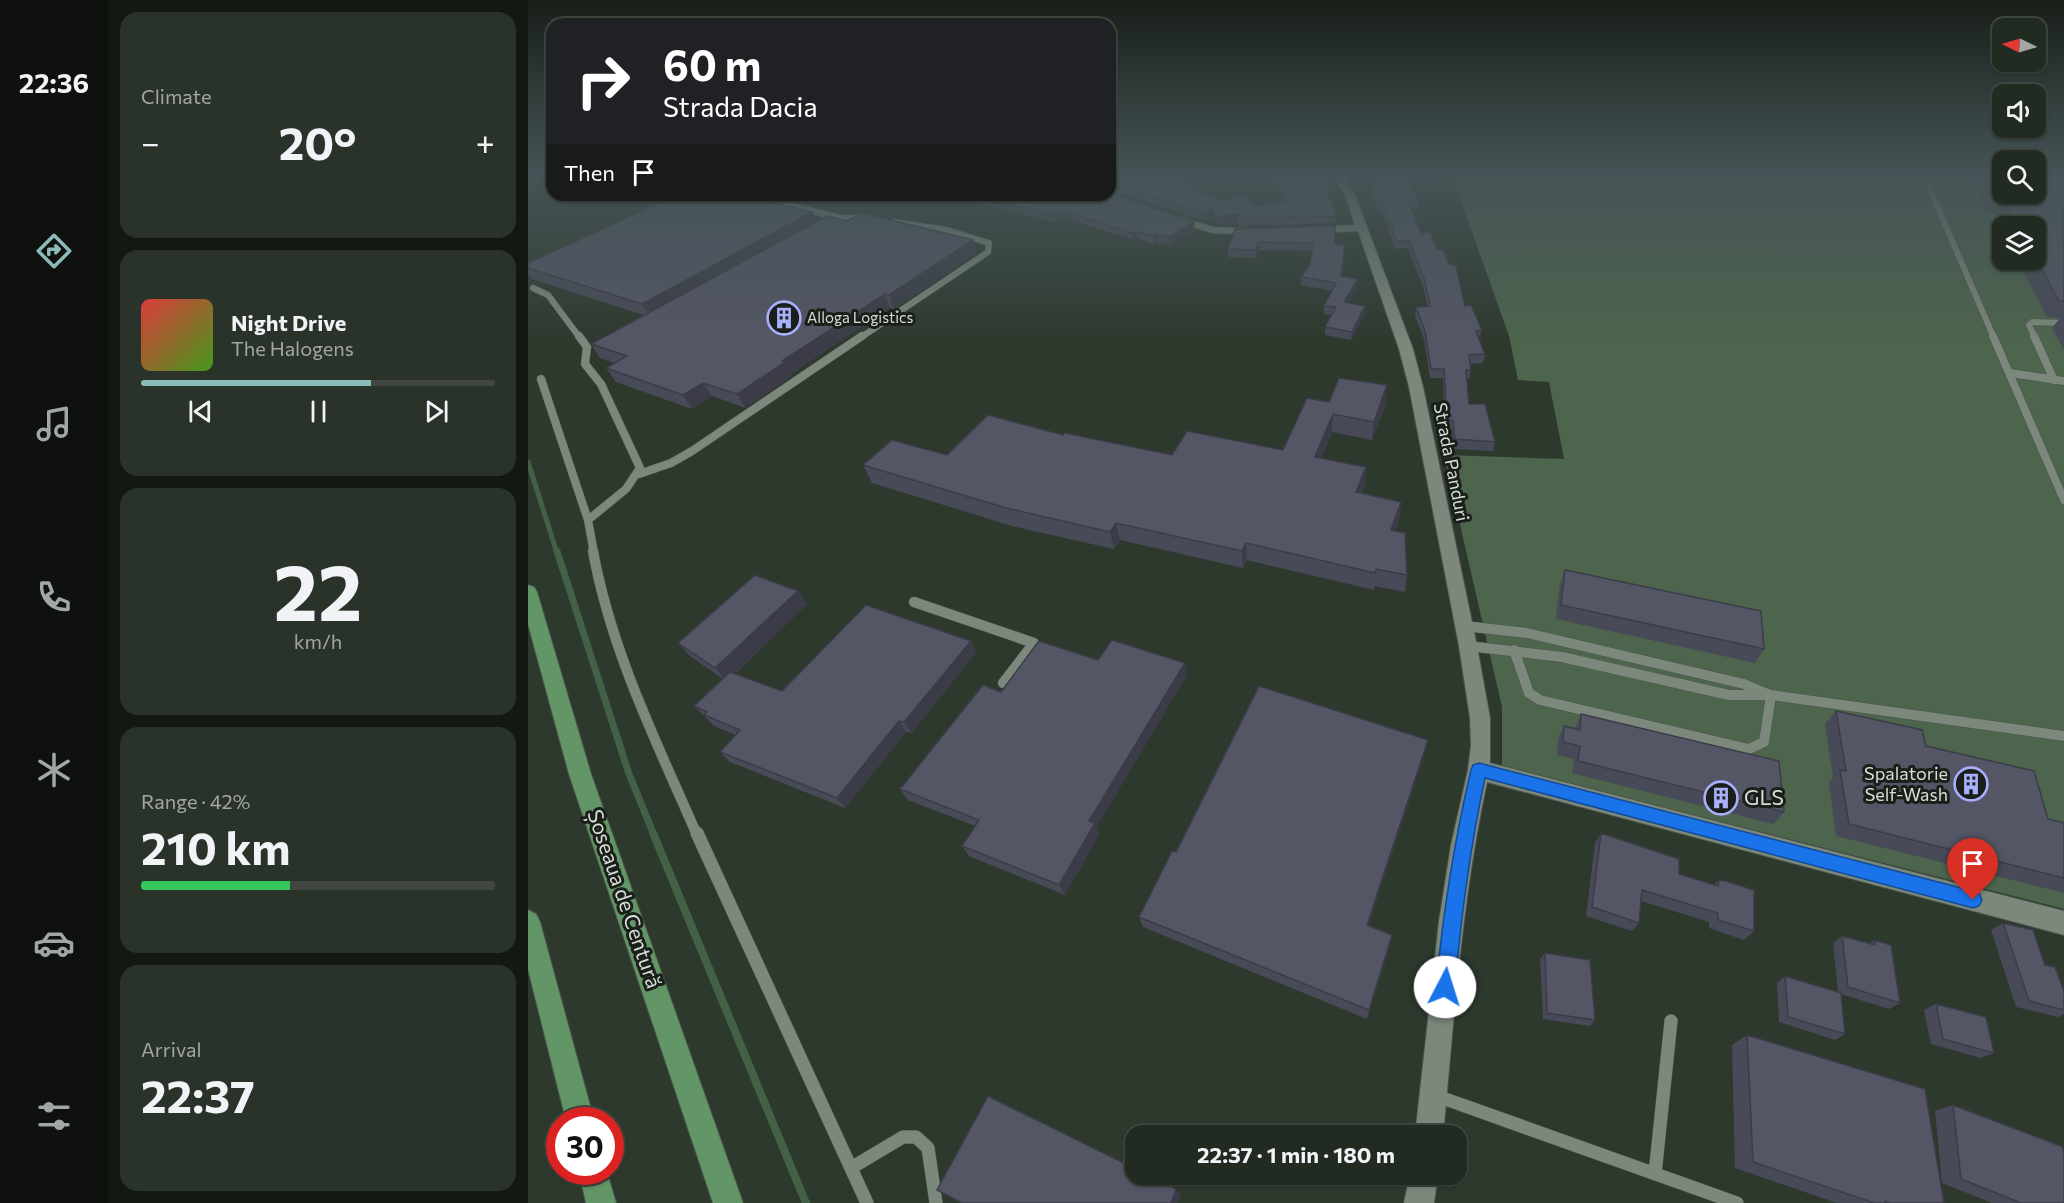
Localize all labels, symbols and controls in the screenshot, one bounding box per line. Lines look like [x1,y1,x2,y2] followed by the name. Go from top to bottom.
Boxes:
[1992,18,2046,72] north arrow
[1992,18,2046,270] map controls
[663,38,762,90] text: 60 m
[564,42,642,120] icon: right
[19,66,89,99] text: 22:36
[141,84,211,108] text: Climate
[1992,84,2046,138] button: sound
[663,90,818,123] text: Strada Dacia
[279,114,357,169] text: 20°
[141,121,160,162] text: −
[476,121,495,162] text: +
[1992,150,2046,204] button: search
[627,156,660,189] icon: arrive
[564,159,615,186] text: Then
[1992,216,2046,270] button: layers
[33,230,75,272] icon: directions
[766,300,802,336] building icon: Alloga Logistics
[807,308,913,326] place label: Alloga Logistics
[231,309,346,336] text: Night Drive
[231,336,354,360] text: The Halogens
[184,395,217,428] icon: previous
[302,395,335,428] icon: pause
[420,395,453,428] icon: next
[1430,400,1474,523] street label: Strada Panduri
[33,403,75,445] icon: music
[274,542,362,637] text: 22
[33,576,75,618] icon: phone
[294,629,342,653] text: km/h
[33,749,75,791] icon: climate
[1864,762,1948,805] place label: Spalatorie Self-Wash
[1953,766,1989,802] building icon: Spalatorie Self-Wash
[1703,780,1739,816] building icon: GLS
[1744,784,1784,809] place label: GLS
[141,789,250,813] text: Range · 42%
[581,806,668,992] street label: Șoseaua de Centură
[141,819,291,874] text: 210 km
[1947,838,1998,900] pin
[1956,847,1989,880] icon: arrive
[33,922,75,964] icon: car
[1413,955,1477,1019] position arrow
[141,1037,202,1061] text: Arrival
[141,1067,255,1122] text: 22:37
[33,1095,75,1137] icon: filters
[546,1107,624,1185] speed limit sign: 30
[1197,1141,1395,1168] text: 22:37 · 1 min · 180 m

